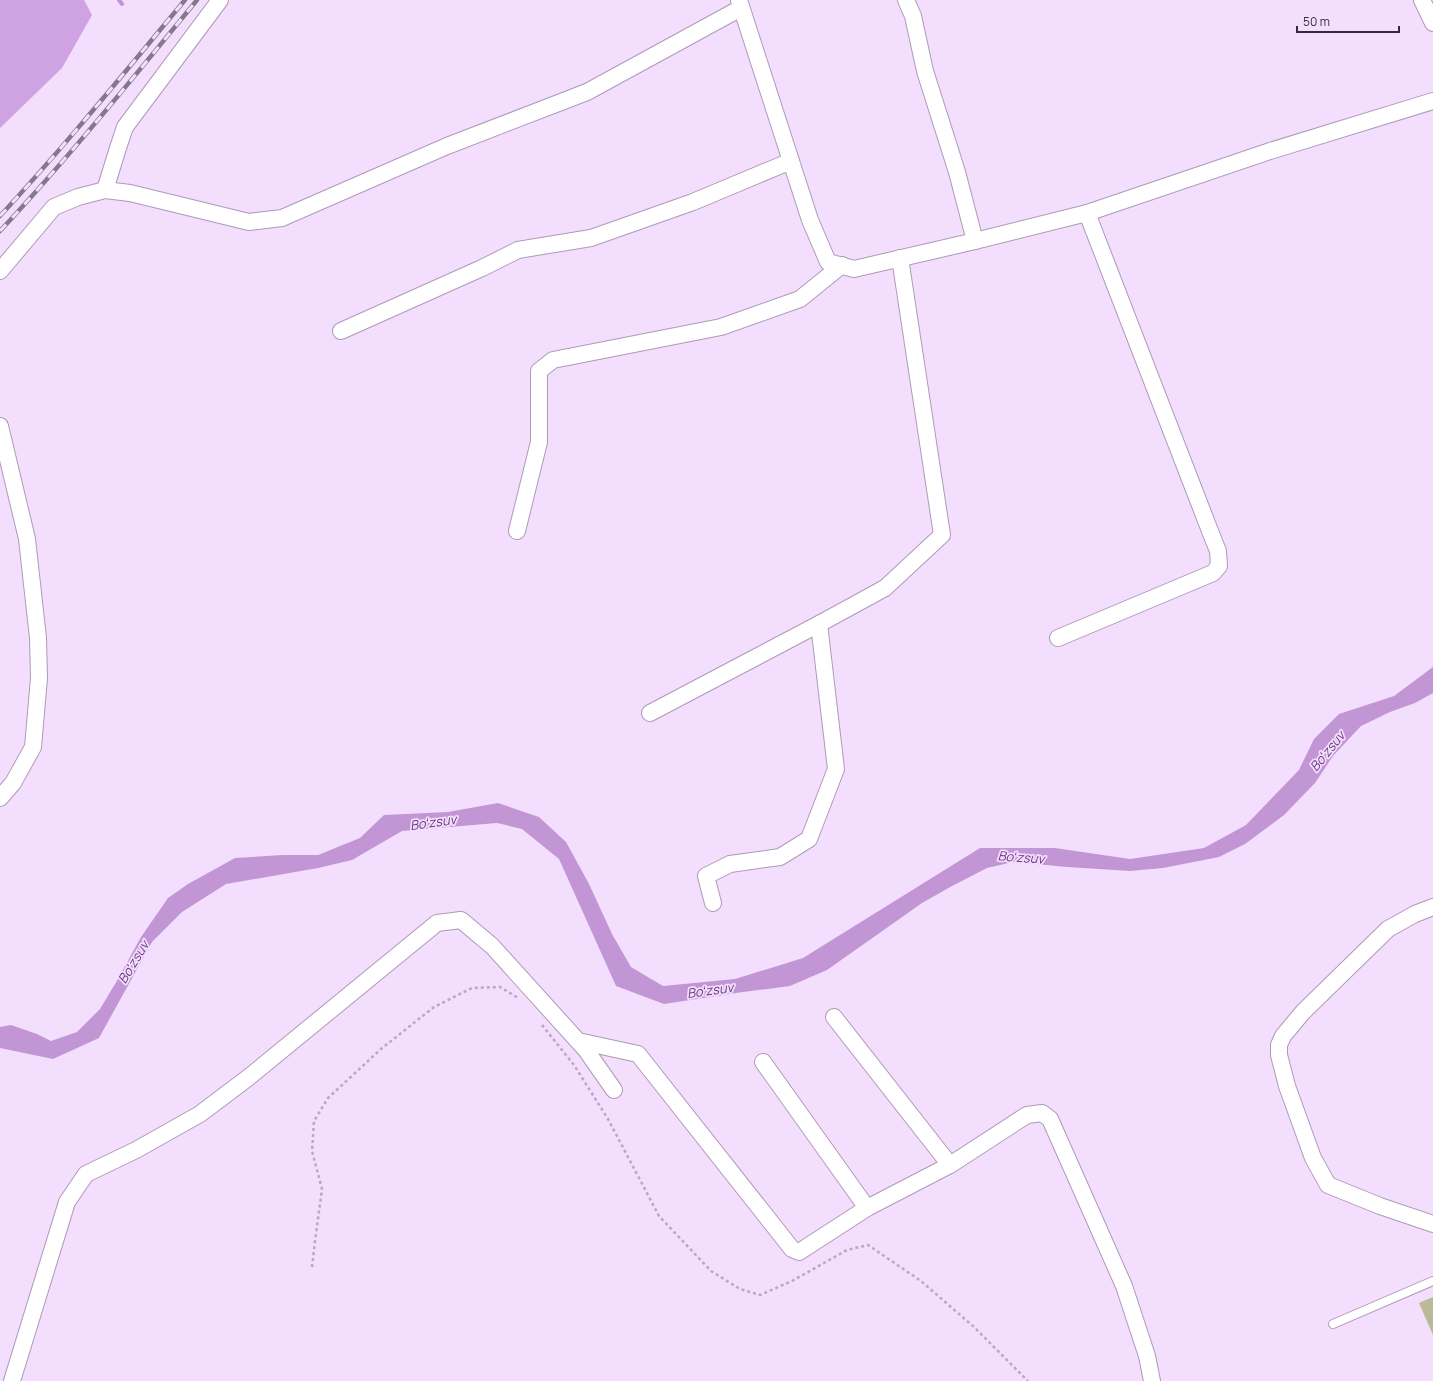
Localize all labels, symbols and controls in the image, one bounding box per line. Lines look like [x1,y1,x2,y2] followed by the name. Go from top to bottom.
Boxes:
[1297,8,1399,34] scale bar
[1303,13,1330,30] text: 50 m
[1305,725,1350,775] water label: Boʻzsuv
[409,810,460,834] water label: Boʻzsuv
[997,846,1047,868] water label: Boʻzsuv
[113,935,154,987] water label: Boʻzsuv
[686,978,737,1002] water label: Boʻzsuv

